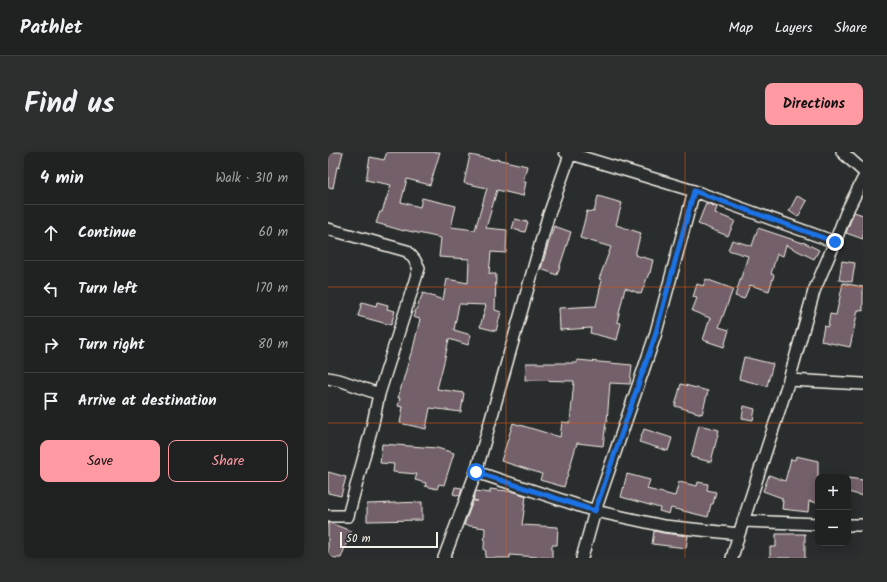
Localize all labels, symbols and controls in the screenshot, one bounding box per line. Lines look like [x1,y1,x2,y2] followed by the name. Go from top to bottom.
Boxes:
[20,13,82,43] text: Pathlet
[729,17,753,39] text: Map
[775,17,813,39] text: Layers
[835,17,867,39] text: Share
[24,82,115,127] text: Find us
[765,83,863,125] button: Directions
[40,165,84,192] text: 4 min
[215,168,288,189] text: Walk · 310 m
[78,221,136,245] text: Continue
[40,222,62,244] icon: ahead
[259,222,288,243] text: 60 m
[826,233,844,251] route end
[78,277,138,301] text: Turn left
[40,278,62,300] icon: left
[256,278,288,299] text: 170 m
[78,333,145,357] text: Turn right
[40,334,62,356] icon: right
[258,334,288,355] text: 80 m
[78,389,217,413] text: Arrive at destination
[40,390,62,412] icon: arrive
[40,440,160,482] button: Save
[168,440,288,482] button: Share
[467,463,485,481] route start
[815,474,851,546] map controls
[815,474,851,510] button: +
[815,510,851,546] button: −
[340,530,438,549] scale bar
[346,530,371,548] text: 50 m

